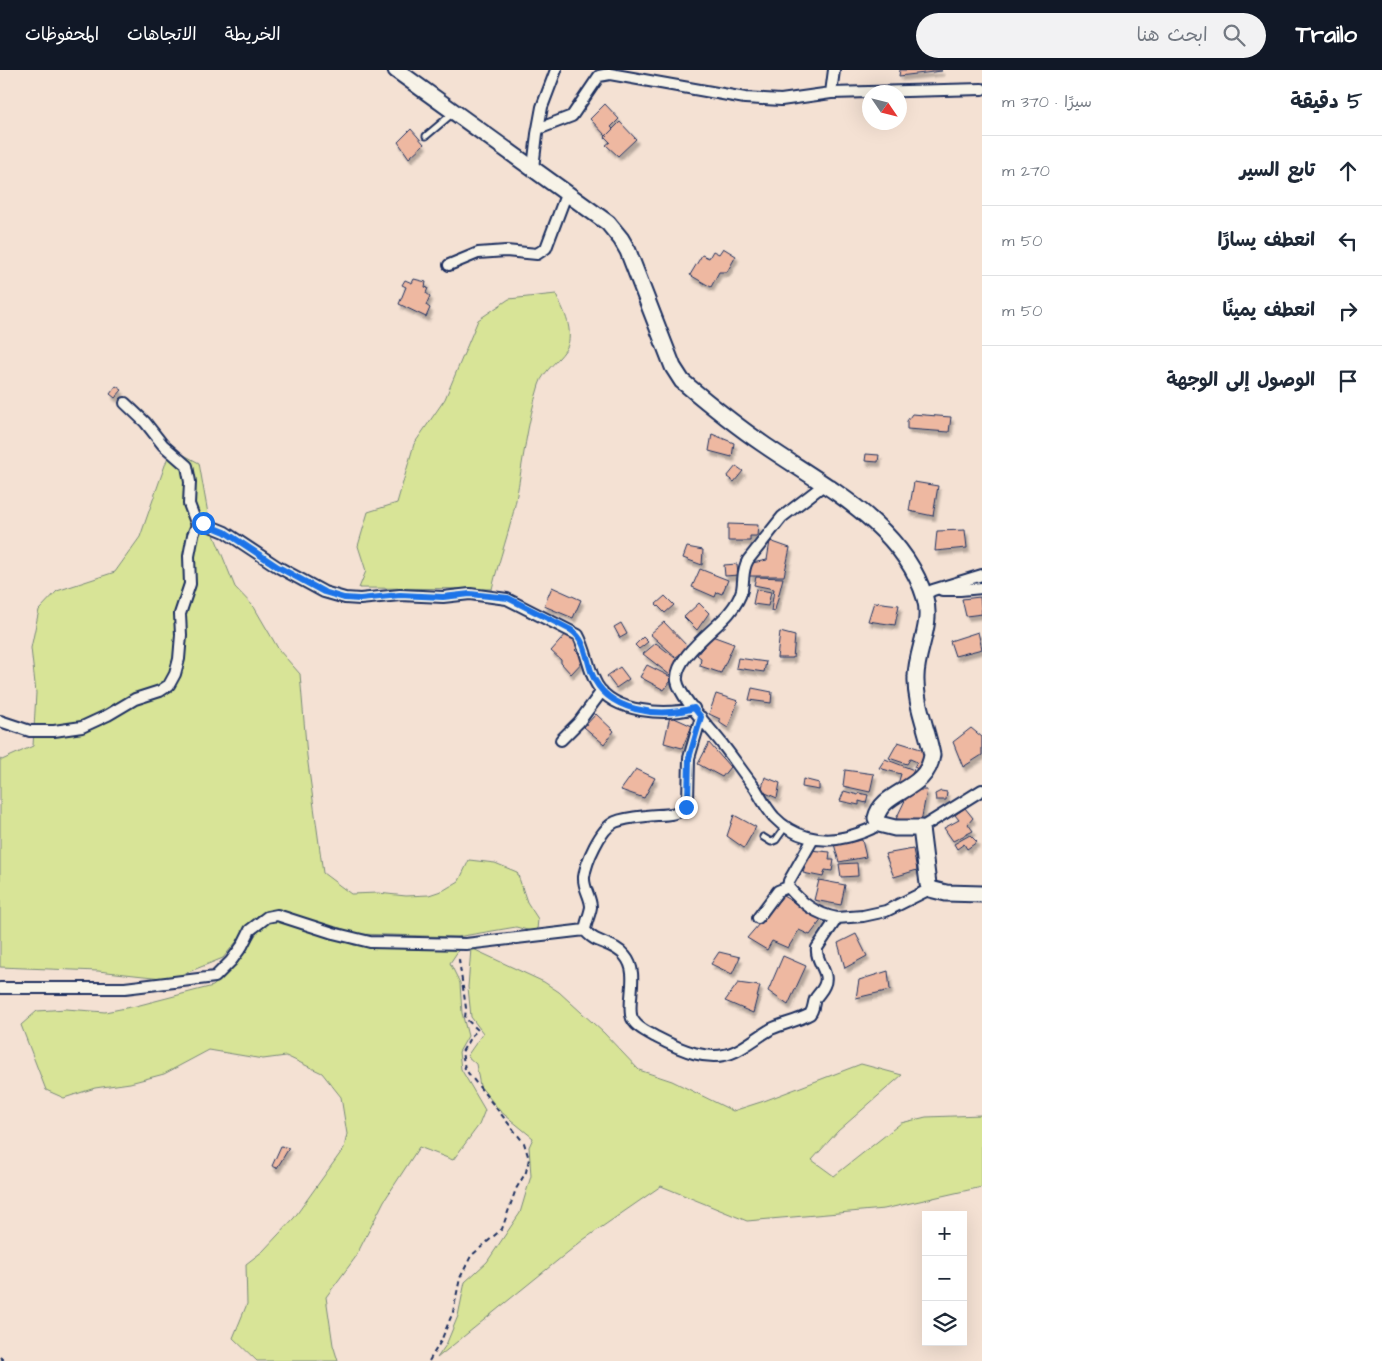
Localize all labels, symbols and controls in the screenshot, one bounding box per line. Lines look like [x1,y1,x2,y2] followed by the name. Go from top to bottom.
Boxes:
[916,13,1266,58] search box
[1296,18,1357,52] text: Trailo
[1220,21,1248,49] icon: search
[25,22,99,47] text: المحفوظات
[127,22,197,47] text: الاتجاهات
[225,22,281,47] text: الخريطة
[1137,22,1208,49] text: ابحث هنا
[862,85,907,130] north arrow
[1290,87,1362,116] text: 5 دقيقة
[1002,91,1092,113] text: سيرًا · 370 m
[1240,157,1315,184] text: تابع السير
[1334,157,1362,185] icon: ahead
[1002,160,1050,182] text: 270 m
[1218,227,1315,254] text: انعطف يسارًا
[1334,227,1362,255] icon: left
[1002,230,1042,252] text: 50 m
[1223,297,1315,324] text: انعطف يمينًا
[1334,297,1362,325] icon: right
[1002,300,1042,322] text: 50 m
[1166,367,1315,394] text: الوصول إلى الوجهة
[1334,367,1362,395] icon: arrive
[192,512,215,535] route start
[675,796,698,819] route end
[922,1211,967,1346] map controls
[922,1211,967,1256] button: +
[922,1256,967,1301] button: −
[922,1301,967,1346] button: layers

